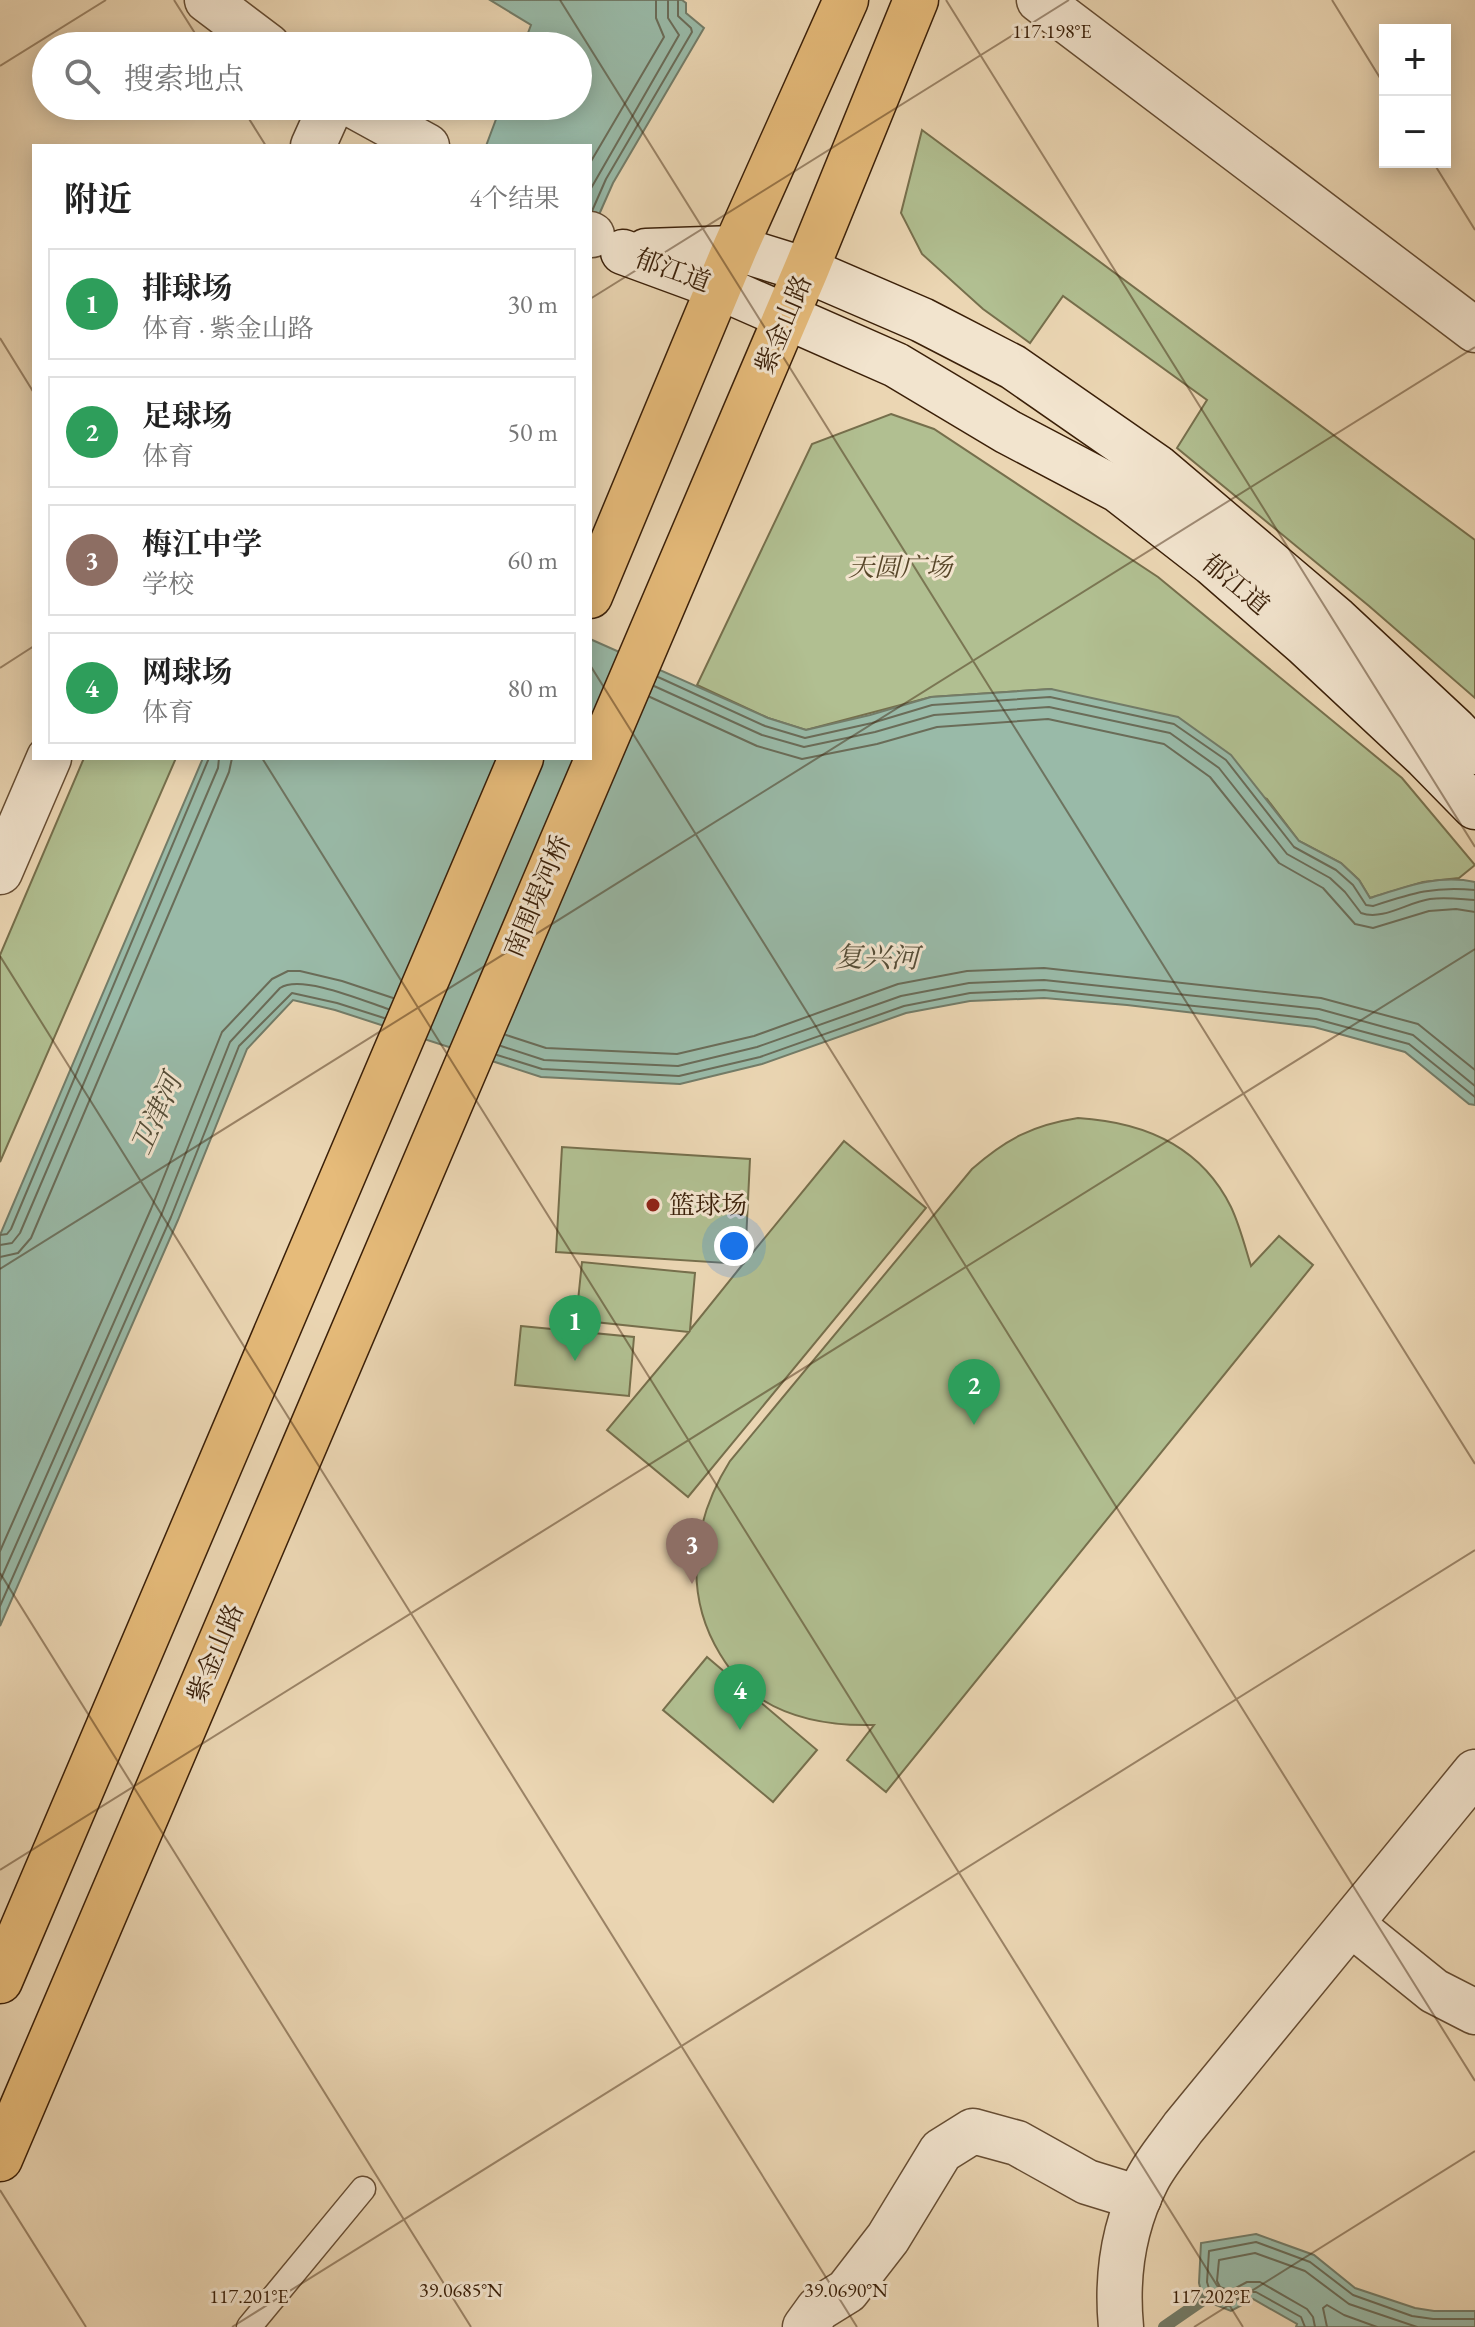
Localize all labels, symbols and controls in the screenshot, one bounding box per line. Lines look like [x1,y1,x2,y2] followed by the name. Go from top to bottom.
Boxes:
[1012,18,1092,44] text: 117.198°E
[1379,24,1451,168] map controls
[1379,24,1451,96] button: +
[32,32,592,120] search box
[60,54,104,98] icon: search
[124,59,244,98] text: 搜索地点
[1379,96,1451,168] button: −
[64,177,132,221] text: 附近
[470,181,560,215] text: 4个结果
[631,241,715,299] street label: 郁江道
[142,268,232,307] text: 排球场
[747,269,819,379] street label: 紫金山路
[85,287,99,321] text: 1
[508,287,558,321] text: 30 m
[142,311,314,345] text: 体育 · 紫金山路
[142,396,232,435] text: 足球场
[85,415,99,449] text: 2
[508,415,558,449] text: 50 m
[142,439,194,473] text: 体育
[142,524,262,563] text: 梅江中学
[85,543,99,577] text: 3
[508,543,558,577] text: 60 m
[1195,546,1277,622] street label: 郁江道
[848,550,954,584] park label: 天圆广场
[142,567,194,601] text: 学校
[142,652,232,691] text: 网球场
[85,671,99,705] text: 4
[508,671,558,705] text: 80 m
[142,695,194,729] text: 体育
[496,830,578,962] street label: 南围堤河桥
[835,938,924,976] water label: 复兴河
[122,1064,192,1160] water label: 卫津河
[669,1188,747,1222] place label: 篮球场
[644,1196,662,1214] marker: 篮球场
[714,1226,754,1266] your location
[549,1295,601,1361] pin: 1
[948,1359,1000,1425] pin: 2
[666,1518,718,1584] pin: 3
[179,1598,251,1708] street label: 紫金山路
[714,1664,766,1730] pin: 4
[419,2277,503,2303] text: 39.0685°N
[804,2277,888,2303] text: 39.0690°N
[209,2283,289,2309] text: 117.201°E
[1171,2283,1251,2309] text: 117.202°E

